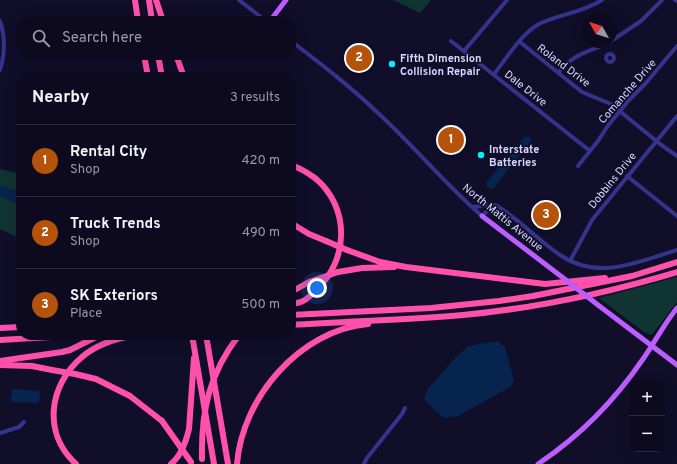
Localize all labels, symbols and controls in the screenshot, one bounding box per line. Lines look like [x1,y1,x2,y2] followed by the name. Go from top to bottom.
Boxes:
[581,12,617,48] north arrow
[16,16,296,60] search box
[30,27,52,49] icon: search
[62,29,142,48] text: Search here
[534,41,593,90] street label: Roland Drive
[346,43,372,73] pin: 2
[400,52,482,79] place label: Fifth Dimension Collision Repair
[596,56,660,127] street label: Comanche Drive
[387,59,397,69] marker: Fifth Dimension Collision Repair
[501,68,550,110] street label: Dale Drive
[32,87,89,109] text: Nearby
[230,90,280,106] text: 3 results
[438,125,464,155] pin: 1
[70,143,147,162] text: Rental City
[489,143,539,170] place label: Interstate Batteries
[586,149,640,212] street label: Dobbins Drive
[476,150,486,160] marker: Interstate Batteries
[42,153,48,169] text: 1
[242,153,280,169] text: 420 m
[70,162,100,178] text: Shop
[459,181,546,255] street label: North Mattis Avenue
[533,200,559,230] pin: 3
[70,215,161,234] text: Truck Trends
[41,225,49,241] text: 2
[242,225,280,241] text: 490 m
[70,234,100,250] text: Shop
[307,278,327,298] your location
[70,287,158,306] text: SK Exteriors
[41,297,49,313] text: 3
[241,297,280,313] text: 500 m
[70,306,102,322] text: Place
[629,380,665,452] map controls
[629,380,665,416] button: +
[629,416,665,452] button: −

